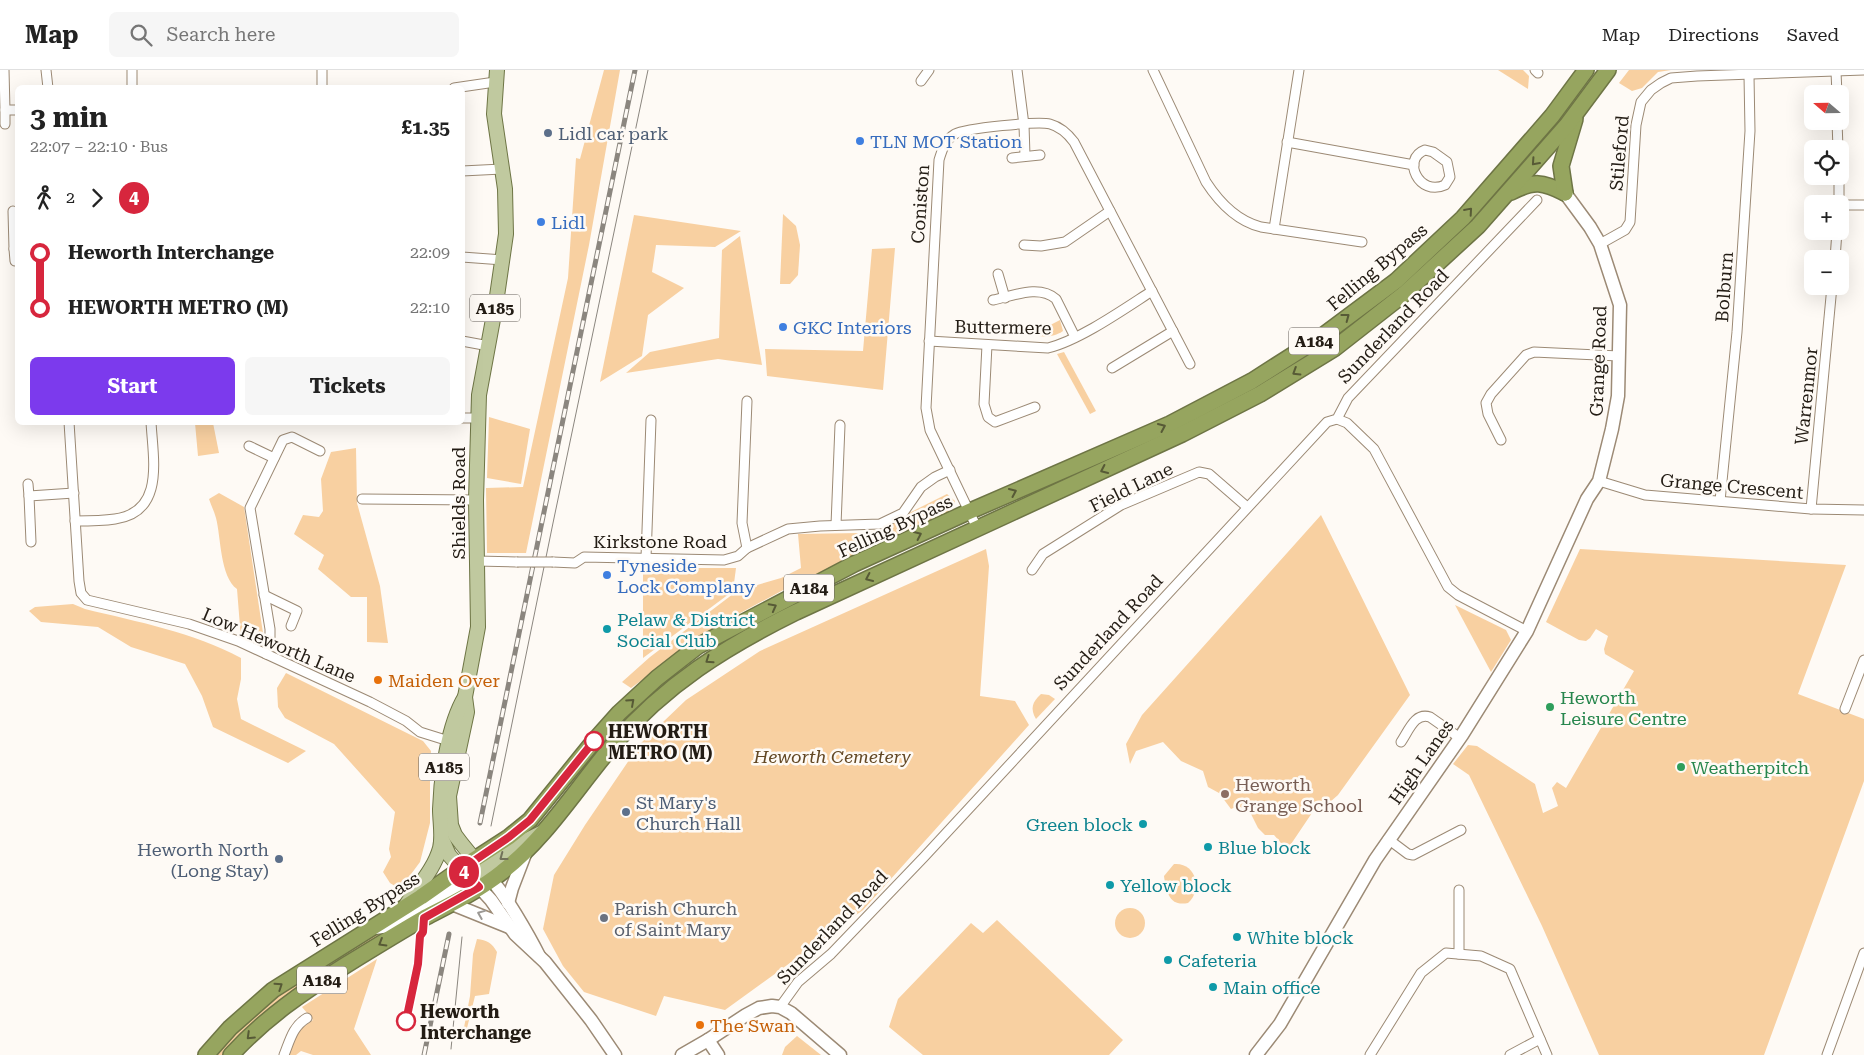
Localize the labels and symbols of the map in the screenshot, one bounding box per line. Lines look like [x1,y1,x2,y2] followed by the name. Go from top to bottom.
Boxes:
[1804,85,1849,130] north arrow
[1605,114,1633,192] street label: Stileford
[558,123,668,144] place label: Lidl car park
[542,127,554,139] marker: Lidl car park
[870,131,1023,152] place label: TLN MOT Station
[854,135,866,147] marker: TLN MOT Station
[1532,156,1541,165] one-way arrow
[907,163,933,244] street label: Coniston
[1463,208,1471,217] one-way arrow
[551,212,585,233] place label: Lidl
[535,216,547,228] marker: Lidl
[1323,219,1431,315] street label: Felling Bypass
[1711,251,1737,323] street label: Bolburn
[1333,264,1453,387] street label: Sunderland Road
[470,294,520,322] road number: A185
[1586,305,1610,417] street label: Grange Road
[1340,315,1349,323] one-way arrow
[954,316,1052,338] street label: Buttermere
[793,317,912,338] place label: GKC Interiors
[777,321,789,333] marker: GKC Interiors
[1289,328,1339,354] road number: A184
[1790,346,1822,446] street label: Warrenmor
[1292,366,1301,376] one-way arrow
[1157,423,1166,434] one-way arrow
[448,446,469,559] street label: Shields Road
[1086,458,1176,516] street label: Field Lane
[1100,464,1109,474] one-way arrow
[1659,469,1805,503] street label: Grange Crescent
[1008,488,1017,499] one-way arrow
[834,490,956,562] street label: Felling Bypass
[593,531,727,552] street label: Kirkstone Road
[913,531,922,541] one-way arrow
[617,555,755,597] place label: Tyneside Lock Complany
[601,569,613,581] marker: Tyneside Lock Complany
[1049,570,1167,694] street label: Sunderland Road
[865,572,874,582] one-way arrow
[784,574,834,602] road number: A184
[199,603,359,687] street label: Low Heworth Lane
[767,603,776,613] one-way arrow
[617,609,755,651] place label: Pelaw & District Social Club
[601,623,613,635] marker: Pelaw & District Social Club
[705,654,715,663] one-way arrow
[388,670,500,691] place label: Maiden Over
[372,674,384,686] marker: Maiden Over
[1560,687,1687,729] place label: Heworth Leisure Centre
[626,699,635,708] one-way arrow
[1544,701,1556,713] marker: Heworth Leisure Centre
[1384,716,1458,808] street label: High Lanes
[608,721,712,763] place label: HEWORTH METRO (M)
[584,731,604,751] marker: HEWORTH METRO (M)
[752,746,911,767] park label: Heworth Cemetery
[419,754,469,780] road number: A185
[1691,757,1810,778] place label: Weatherpitch
[1675,761,1687,773] marker: Weatherpitch
[1235,774,1363,816] place label: Heworth Grange School
[1219,788,1231,800] marker: Heworth Grange School
[636,792,741,834] place label: St Mary's Church Hall
[620,806,632,818] marker: St Mary's Church Hall
[1026,814,1133,835] place label: Green block
[1137,818,1149,830] marker: Green block
[1218,837,1311,858] place label: Blue block
[137,839,269,881] place label: Heworth North (Long Stay)
[1202,841,1214,853] marker: Blue block
[499,851,509,860] one-way arrow
[273,853,285,865] marker: Heworth North (Long Stay)
[448,856,480,888] line badge: 4
[772,865,892,988] street label: Sunderland Road
[307,867,423,951] street label: Felling Bypass
[1120,875,1232,896] place label: Yellow block
[1104,879,1116,891] marker: Yellow block
[614,898,738,940] place label: Parish Church of Saint Mary
[477,910,486,921] one-way arrow
[598,912,610,924] marker: Parish Church of Saint Mary
[1247,927,1354,948] place label: White block
[1231,931,1243,943] marker: White block
[379,936,388,946] one-way arrow
[1178,950,1257,971] place label: Cafeteria
[1162,954,1174,966] marker: Cafeteria
[297,966,347,994] road number: A184
[1223,977,1321,998] place label: Main office
[1207,981,1219,993] marker: Main office
[274,983,283,992] one-way arrow
[420,1001,532,1043] place label: Heworth Interchange
[396,1011,416,1031] marker: Heworth Interchange
[710,1015,796,1036] place label: The Swan
[694,1019,706,1031] marker: The Swan
[246,1030,255,1039] one-way arrow

